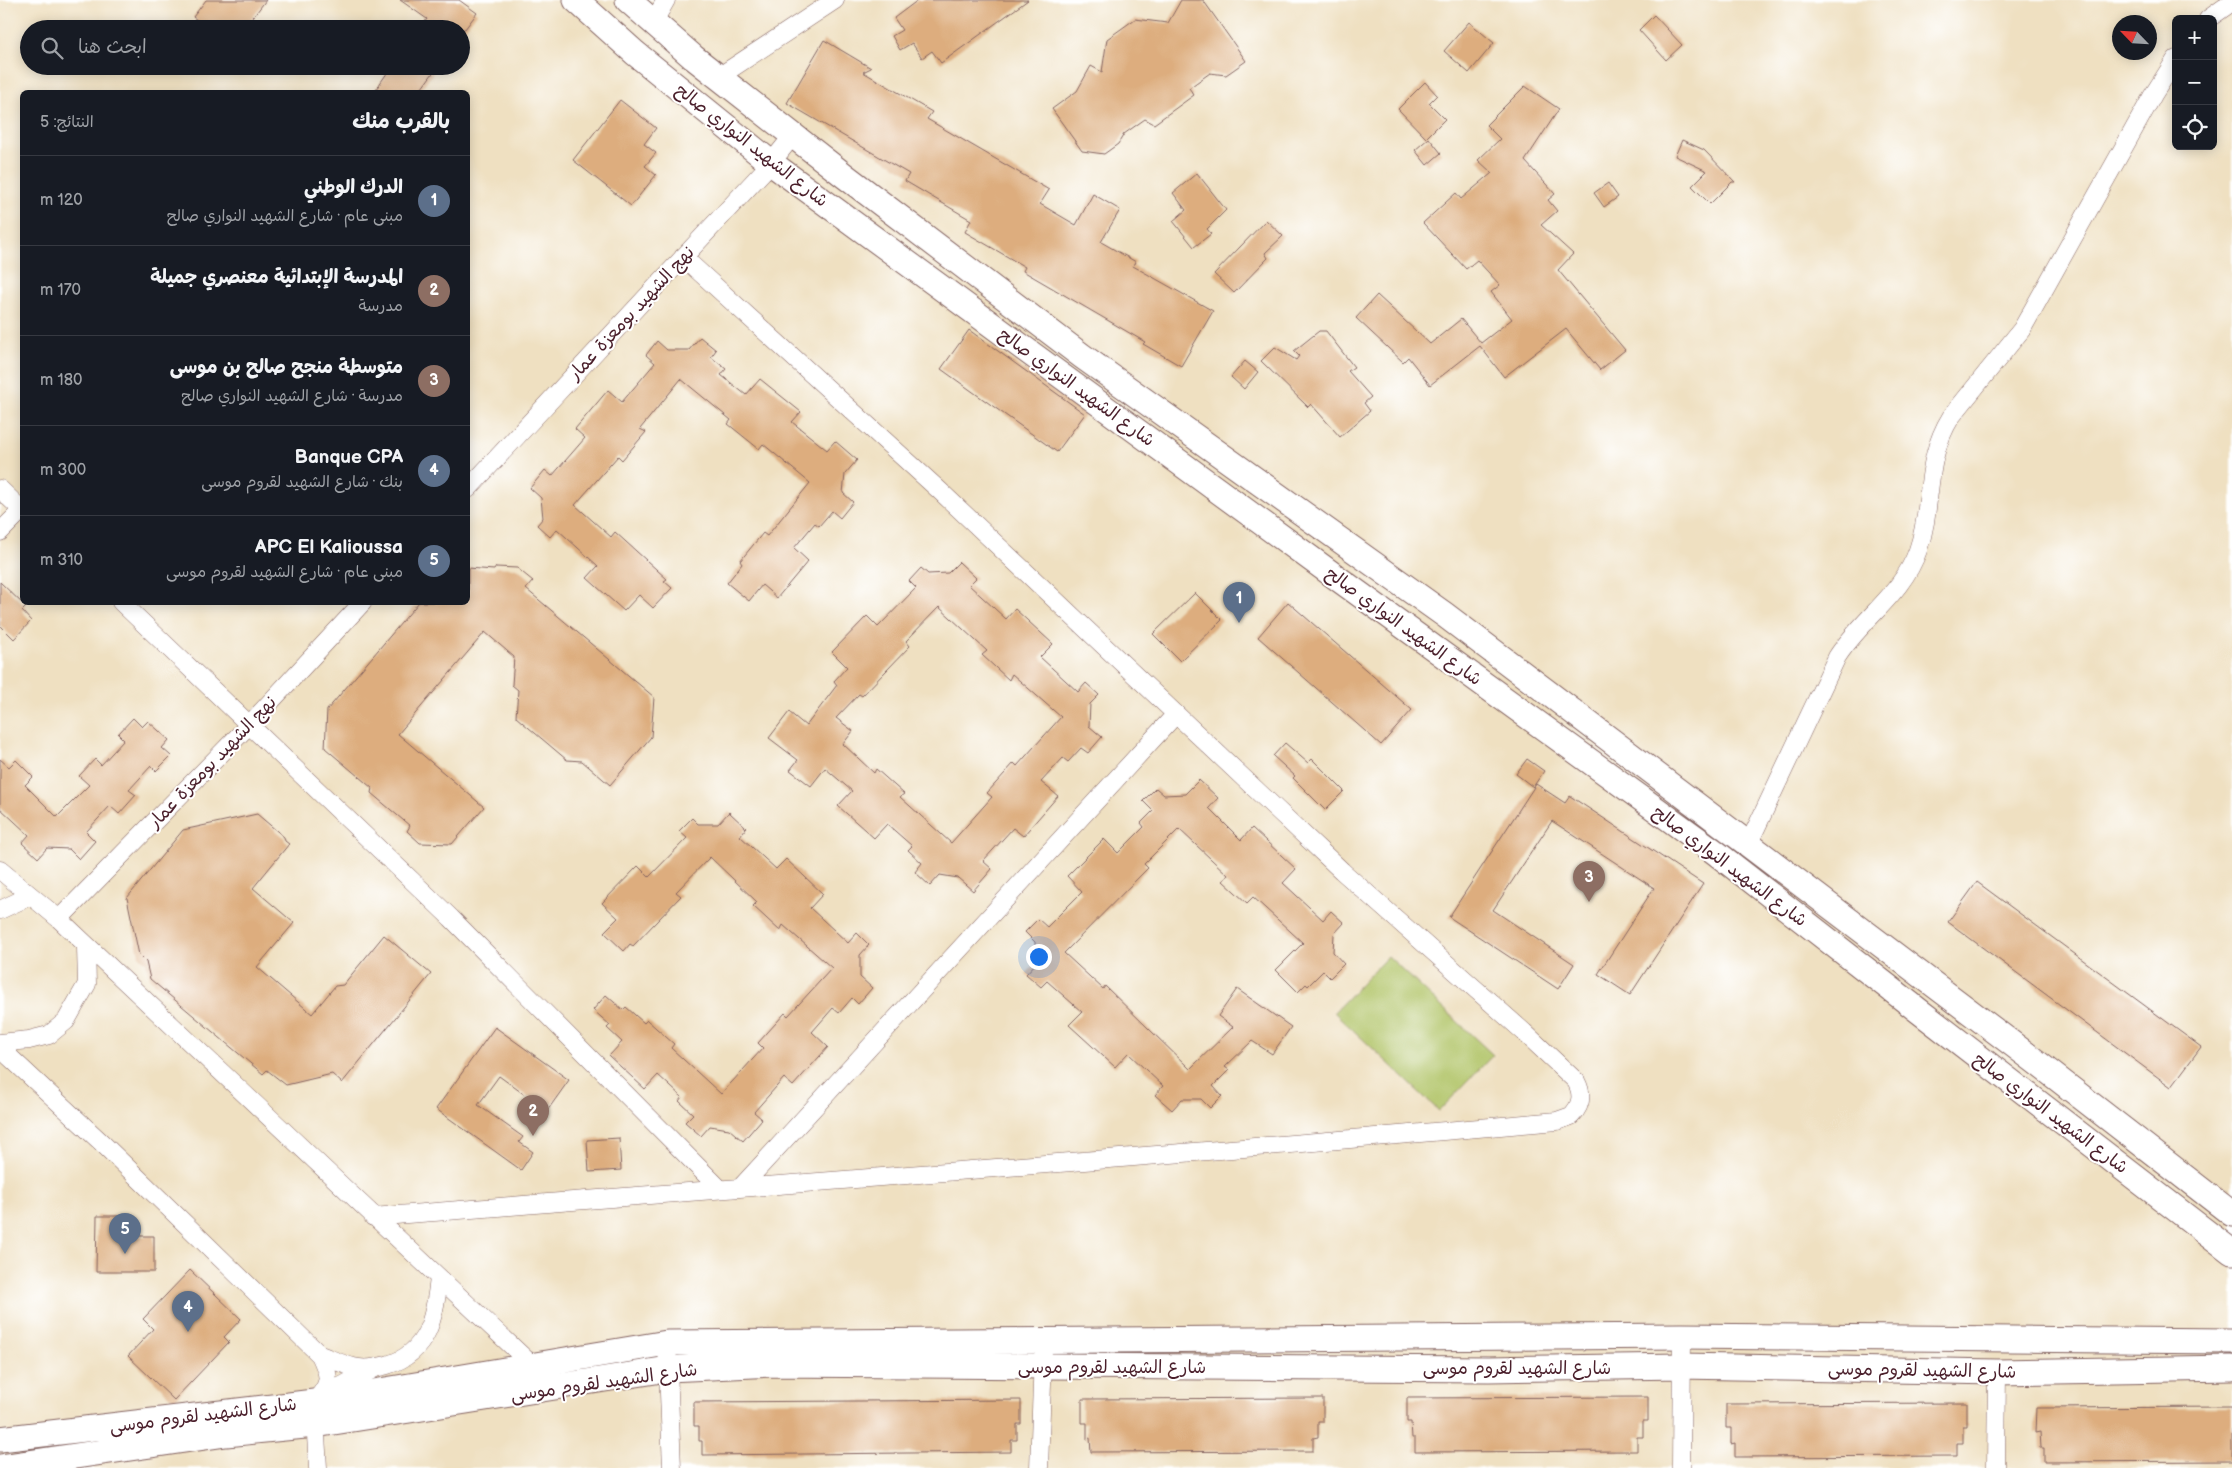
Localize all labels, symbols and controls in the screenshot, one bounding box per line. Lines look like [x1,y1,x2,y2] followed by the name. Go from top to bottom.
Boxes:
[2112,15,2157,60] north arrow
[2172,15,2217,150] map controls
[2172,15,2217,60] button: +
[20,20,470,75] search box
[38,34,66,62] icon: search
[78,36,147,59] text: ابحث هنا
[2172,60,2217,105] button: −
[670,79,832,213] street label: شارع الشهيد النواري صالح
[2172,105,2217,150] button: locate
[352,109,450,134] text: بالقرب منك
[40,113,94,132] text: النتائج: 5
[304,176,403,199] text: الدرك الوطني
[40,191,83,210] text: 120 m
[431,191,437,210] text: 1
[167,207,403,226] text: مبنى عام · شارع الشهيد النواري صالح
[563,242,700,386] street label: نهج الشهيد بومعزة عمار
[150,266,403,289] text: المدرسة الإبتدائية معنصري جميلة
[40,281,81,300] text: 170 m
[429,281,439,300] text: 2
[358,297,403,316] text: مدرسة
[993,324,1159,453] street label: شارع الشهيد النواري صالح
[170,356,403,379] text: متوسطة منجح صالح بن موسى
[40,371,83,390] text: 180 m
[429,371,439,390] text: 3
[181,387,403,406] text: مدرسة · شارع الشهيد النواري صالح
[295,446,403,469] text: Banque CPA
[40,461,86,480] text: 300 m
[429,461,439,480] text: 4
[201,473,403,492] text: بنك · شارع الشهيد لقروم موسى
[255,536,403,559] text: APC El Kalioussa
[40,551,83,570] text: 310 m
[429,551,439,570] text: 5
[166,563,403,582] text: مبنى عام · شارع الشهيد لقروم موسى
[1320,563,1486,692] street label: شارع الشهيد النواري صالح
[1223,582,1255,623] pin: 1
[143,692,282,834] street label: نهج الشهيد بومعزة عمار
[1647,802,1811,933] street label: شارع الشهيد النواري صالح
[1573,861,1605,902] pin: 3
[1026,944,1052,970] your location
[1968,1049,2132,1180] street label: شارع الشهيد النواري صالح
[517,1095,549,1136] pin: 2
[109,1213,141,1254] pin: 5
[172,1291,204,1332] pin: 4
[1018,1357,1206,1381] street label: شارع الشهيد لقروم موسى
[1423,1358,1611,1382] street label: شارع الشهيد لقروم موسى
[1828,1358,2016,1386] street label: شارع الشهيد لقروم موسى
[509,1359,699,1409] street label: شارع الشهيد لقروم موسى
[108,1394,298,1440] street label: شارع الشهيد لقروم موسى

